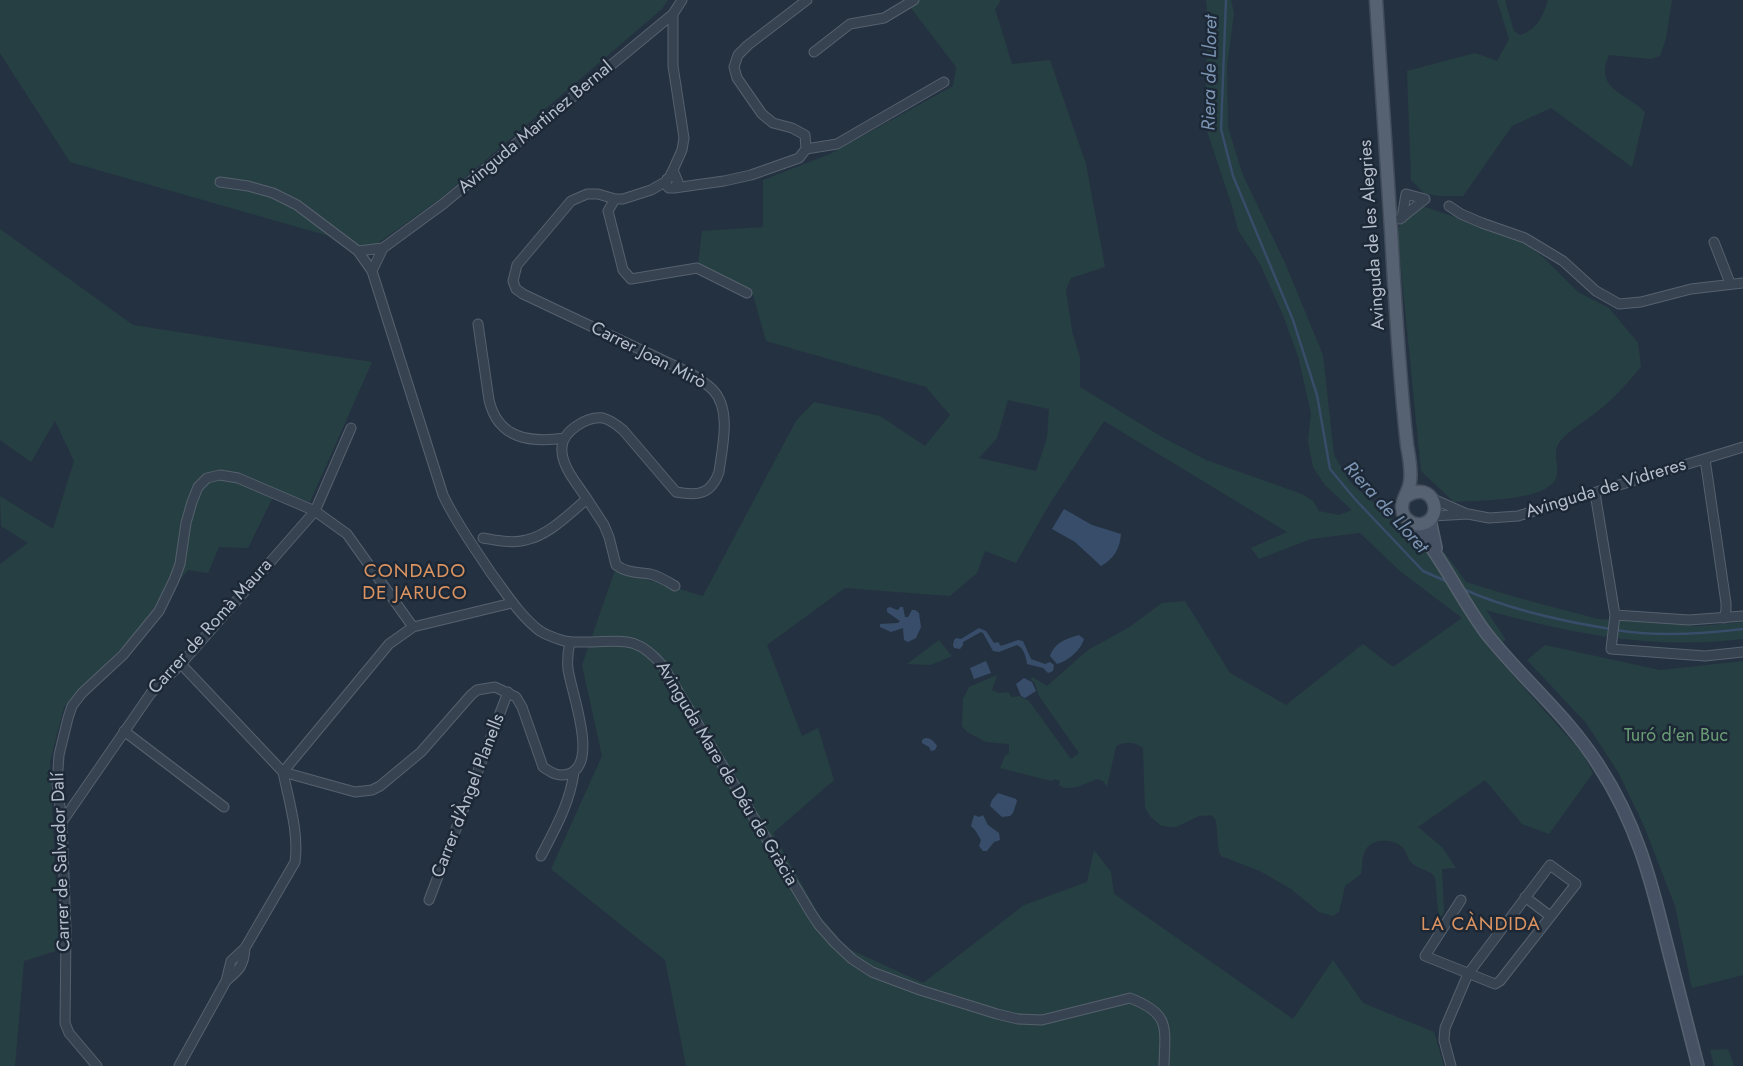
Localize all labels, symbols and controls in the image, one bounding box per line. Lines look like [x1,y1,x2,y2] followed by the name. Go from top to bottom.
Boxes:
[1199,15,1223,131] water label: Riera de Lloret
[454,57,618,199] street label: Avinguda Martinez Bernal
[1356,139,1390,331] street label: Avinguda de les Alegries
[587,318,709,394] street label: Carrer Joan Mirò
[1523,454,1689,524] street label: Avinguda de Vidreres
[1338,457,1432,559] water label: Riera de Lloret
[145,555,277,699] street label: Carrer de Romà Maura
[361,561,469,605] district label: CONDADO DE JARUCO
[650,658,802,890] street label: Avinguda Mare de Déu de Gràcia
[428,711,510,881] street label: Carrer d'Àngel Planells
[1624,726,1728,748] park label: Turó d'en Buc
[48,772,76,952] street label: Carrer de Salvador Dalí
[1420,914,1542,936] district label: LA CÀNDIDA

